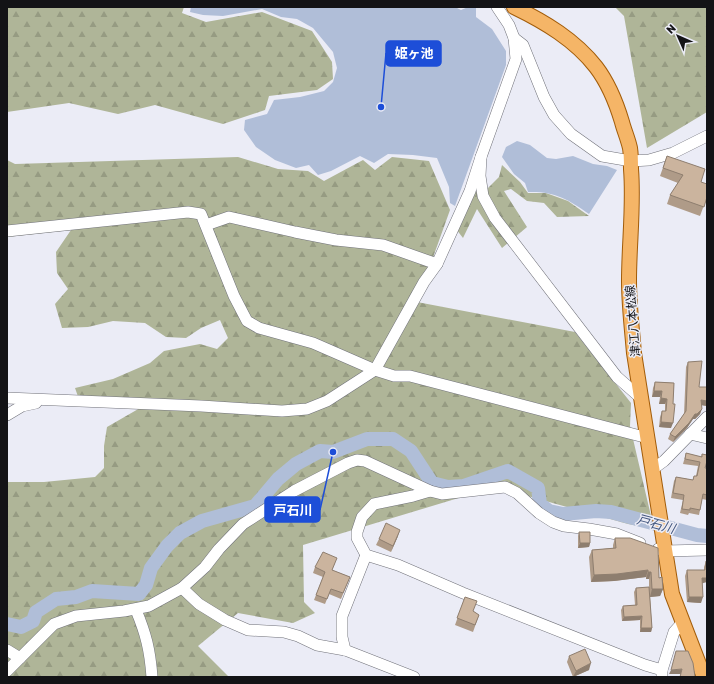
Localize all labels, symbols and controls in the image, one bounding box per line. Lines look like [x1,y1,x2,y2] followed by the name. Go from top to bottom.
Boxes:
[658,16,698,56] north arrow
[664,22,679,37] text: N
[386,41,441,66] callout: 姫ヶ池
[394,46,434,61] text: 姫ヶ池
[623,285,643,357] street label: 津江八本松線
[265,497,320,522] callout: 戸石川
[273,503,313,518] text: 戸石川
[635,512,679,537] water label: 戸石川

